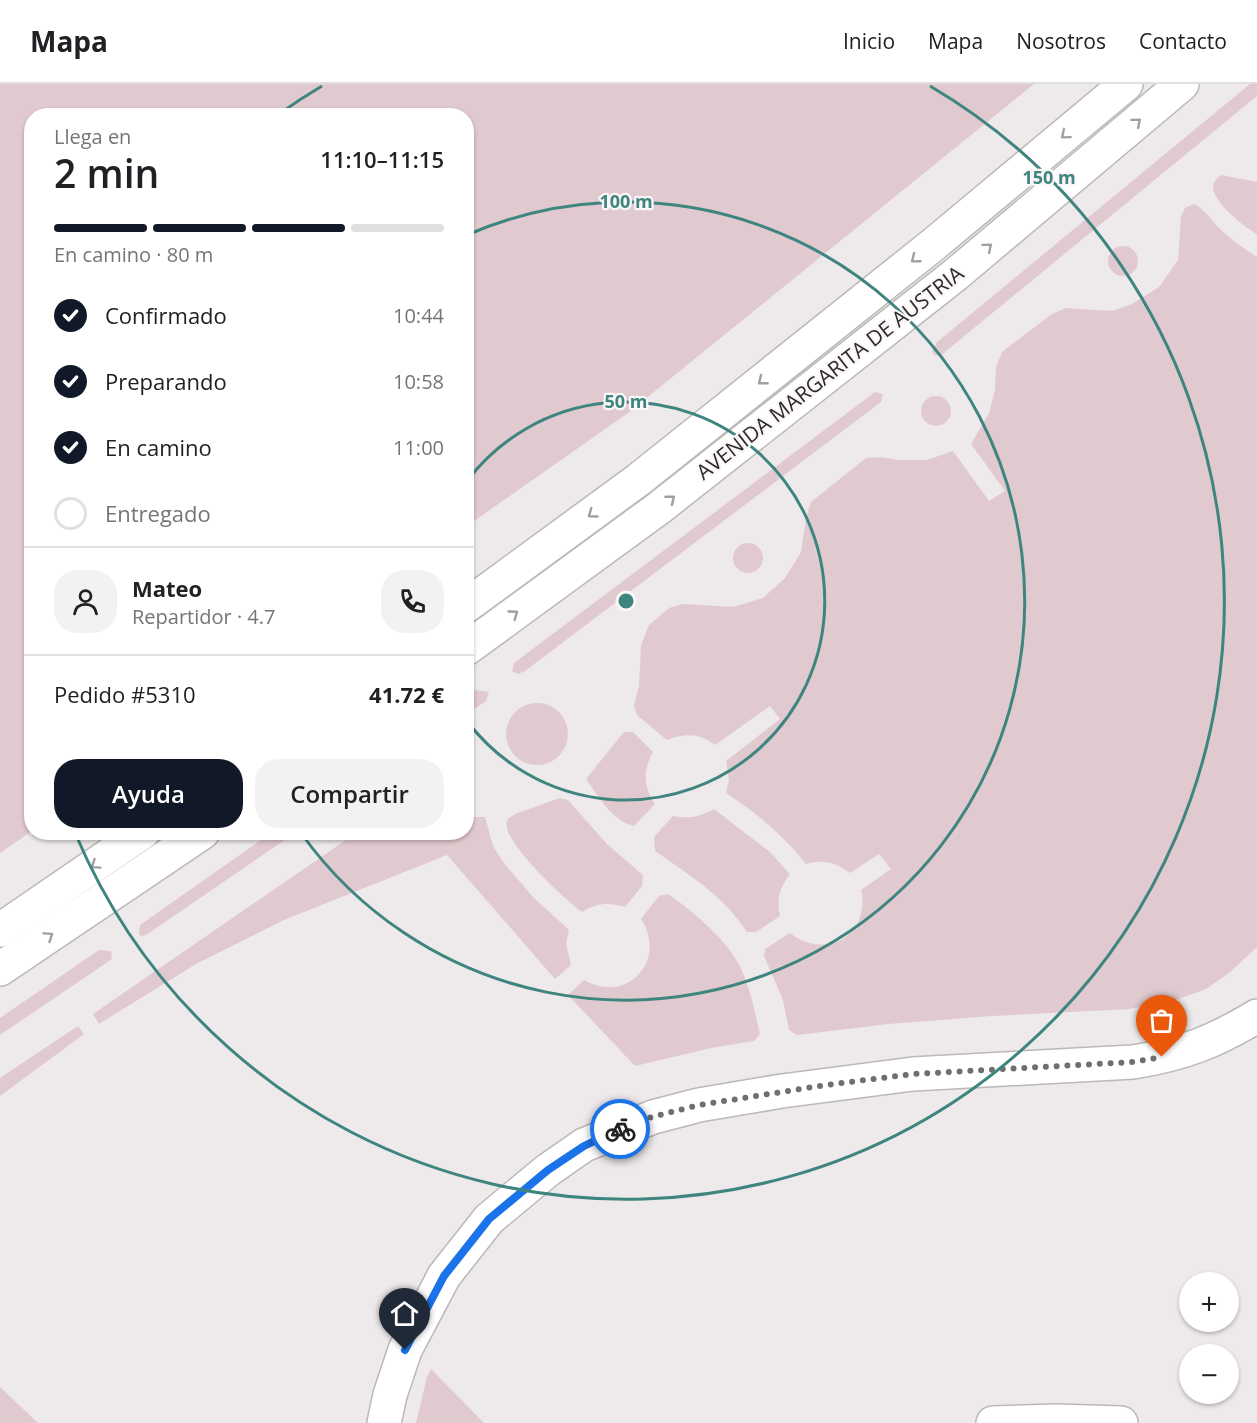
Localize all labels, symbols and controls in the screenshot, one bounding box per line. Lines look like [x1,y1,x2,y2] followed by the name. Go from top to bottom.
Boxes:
[30,22,108,60] text: Mapa
[843,27,895,55] text: Inicio
[928,27,983,55] text: Mapa
[1016,27,1106,55] text: Nosotros
[1139,27,1227,55] text: Contacto
[1130,118,1141,129] one-way arrow
[54,123,131,150] text: Llega en
[1061,128,1072,139] one-way arrow
[320,144,444,174] text: 11:10–11:15
[54,146,159,199] text: 2 min
[1022,165,1076,189] text: 150 m
[599,189,653,213] text: 100 m
[54,241,213,268] text: En camino · 80 m
[981,244,992,255] one-way arrow
[911,252,922,263] one-way arrow
[690,259,969,485] street label: AVENIDA MARGARITA DE AUSTRIA
[54,299,87,332] icon: check
[105,300,227,330] text: Confirmado
[393,302,444,329] text: 10:44
[54,365,87,398] icon: check
[105,366,227,396] text: Preparando
[393,368,444,395] text: 10:58
[758,373,769,384] one-way arrow
[605,389,647,413] text: 50 m
[54,431,87,464] icon: check
[105,432,212,462] text: En camino
[393,434,444,461] text: 11:00
[664,495,675,506] one-way arrow
[105,498,211,528] text: Entregado
[588,507,599,518] one-way arrow
[54,570,117,633] button: person
[381,570,444,633] button: phone
[132,573,202,603] text: Mateo
[616,591,636,611] centre of rings
[132,603,276,630] text: Repartidor · 4.7
[507,611,518,622] one-way arrow
[54,679,196,709] text: Pedido #5310
[369,679,444,709] text: 41.72 €
[54,759,243,828] button: Ayuda
[255,759,444,828] button: Compartir
[91,858,101,870] one-way arrow
[42,932,53,943] one-way arrow
[1136,995,1187,1057] pin
[1145,1004,1178,1037] icon: bag
[590,1099,650,1159] courier
[604,1113,637,1146] icon: bike
[1179,1272,1239,1404] map controls
[1179,1272,1239,1332] button: +
[379,1288,430,1350] pin
[388,1297,421,1330] icon: home
[1179,1344,1239,1404] button: −

